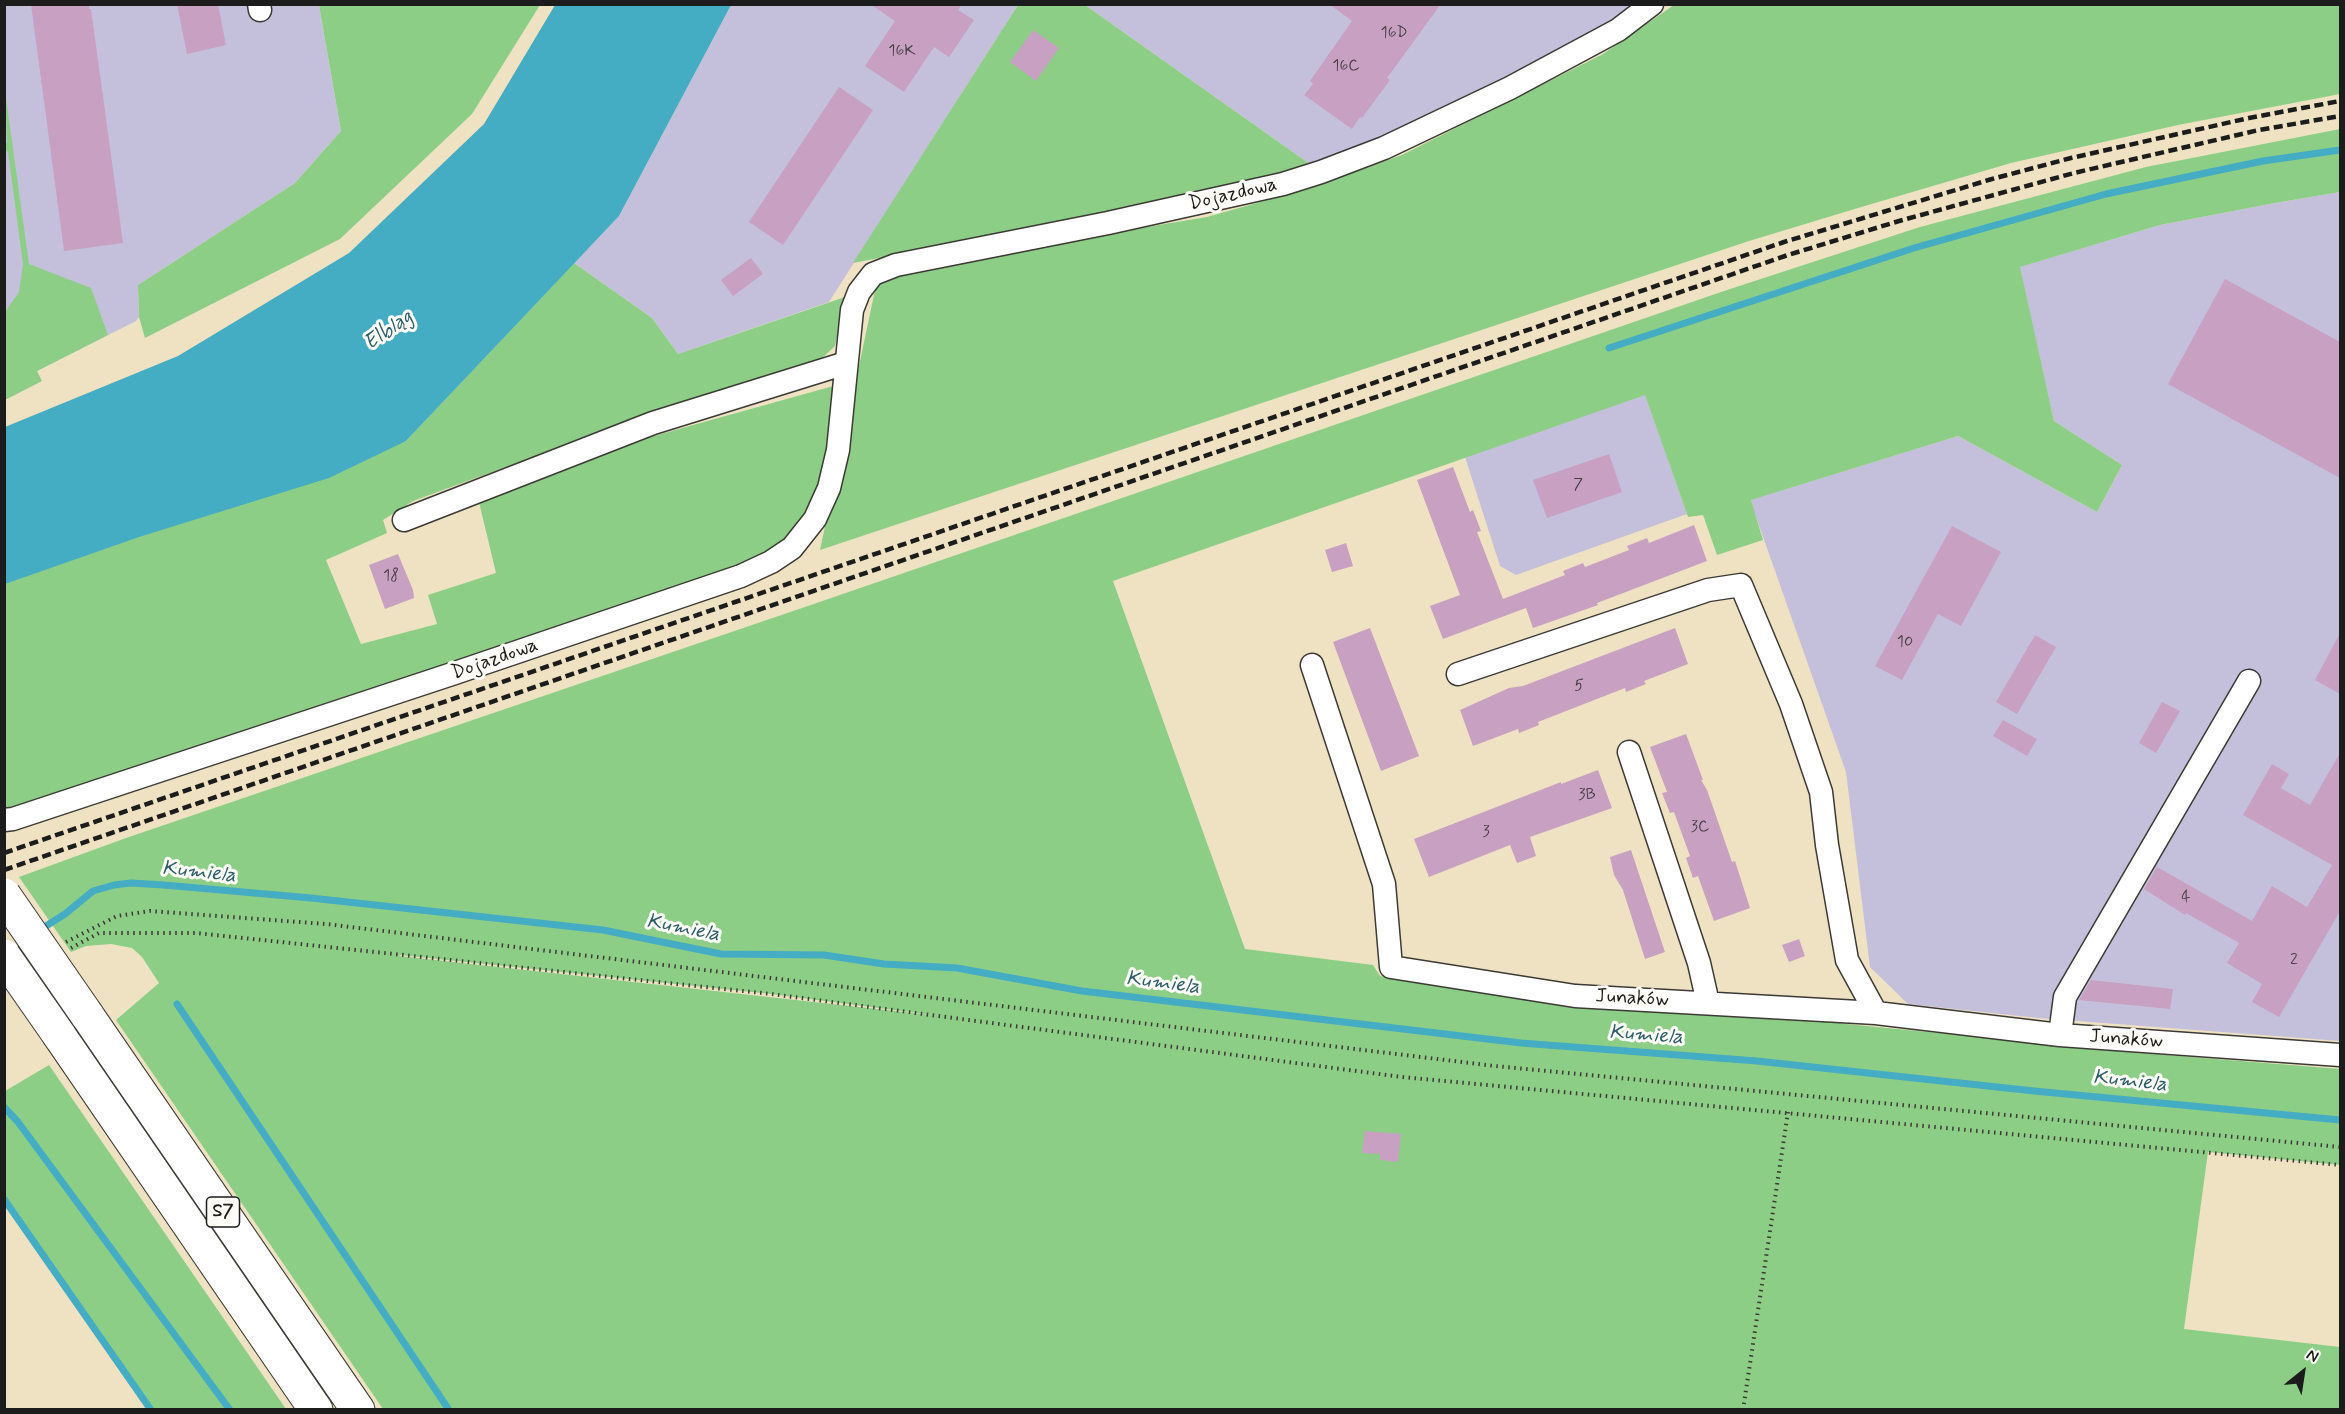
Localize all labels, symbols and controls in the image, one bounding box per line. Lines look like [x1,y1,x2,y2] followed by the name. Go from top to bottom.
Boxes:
[1380,24,1408,44] house number: 16D
[888,42,916,62] house number: 16K
[1332,57,1360,77] house number: 16C
[1186,173,1280,217] street label: Dojazdowa
[360,305,418,357] water label: Elbląg
[1573,476,1583,496] house number: 7
[383,567,399,587] house number: 18
[1897,633,1913,653] house number: 10
[448,634,542,686] street label: Dojazdowa
[1574,677,1584,697] house number: 5
[1578,786,1596,806] house number: 3B
[1691,818,1709,838] house number: 3C
[1482,823,1490,843] house number: 3
[161,857,237,889] water label: Kumiela
[2181,888,2191,908] house number: 4
[644,910,722,948] water label: Kumiela
[2290,951,2298,971] house number: 2
[1125,967,1201,1001] water label: Kumiela
[1595,985,1669,1013] street label: Junaków
[1608,1021,1684,1051] water label: Kumiela
[2088,1025,2164,1055] street label: Junaków
[2092,1066,2168,1098] water label: Kumiela
[206,1197,240,1227] road number: S7
[2273,1342,2333,1402] north arrow
[2302,1344,2322,1368] text: N

